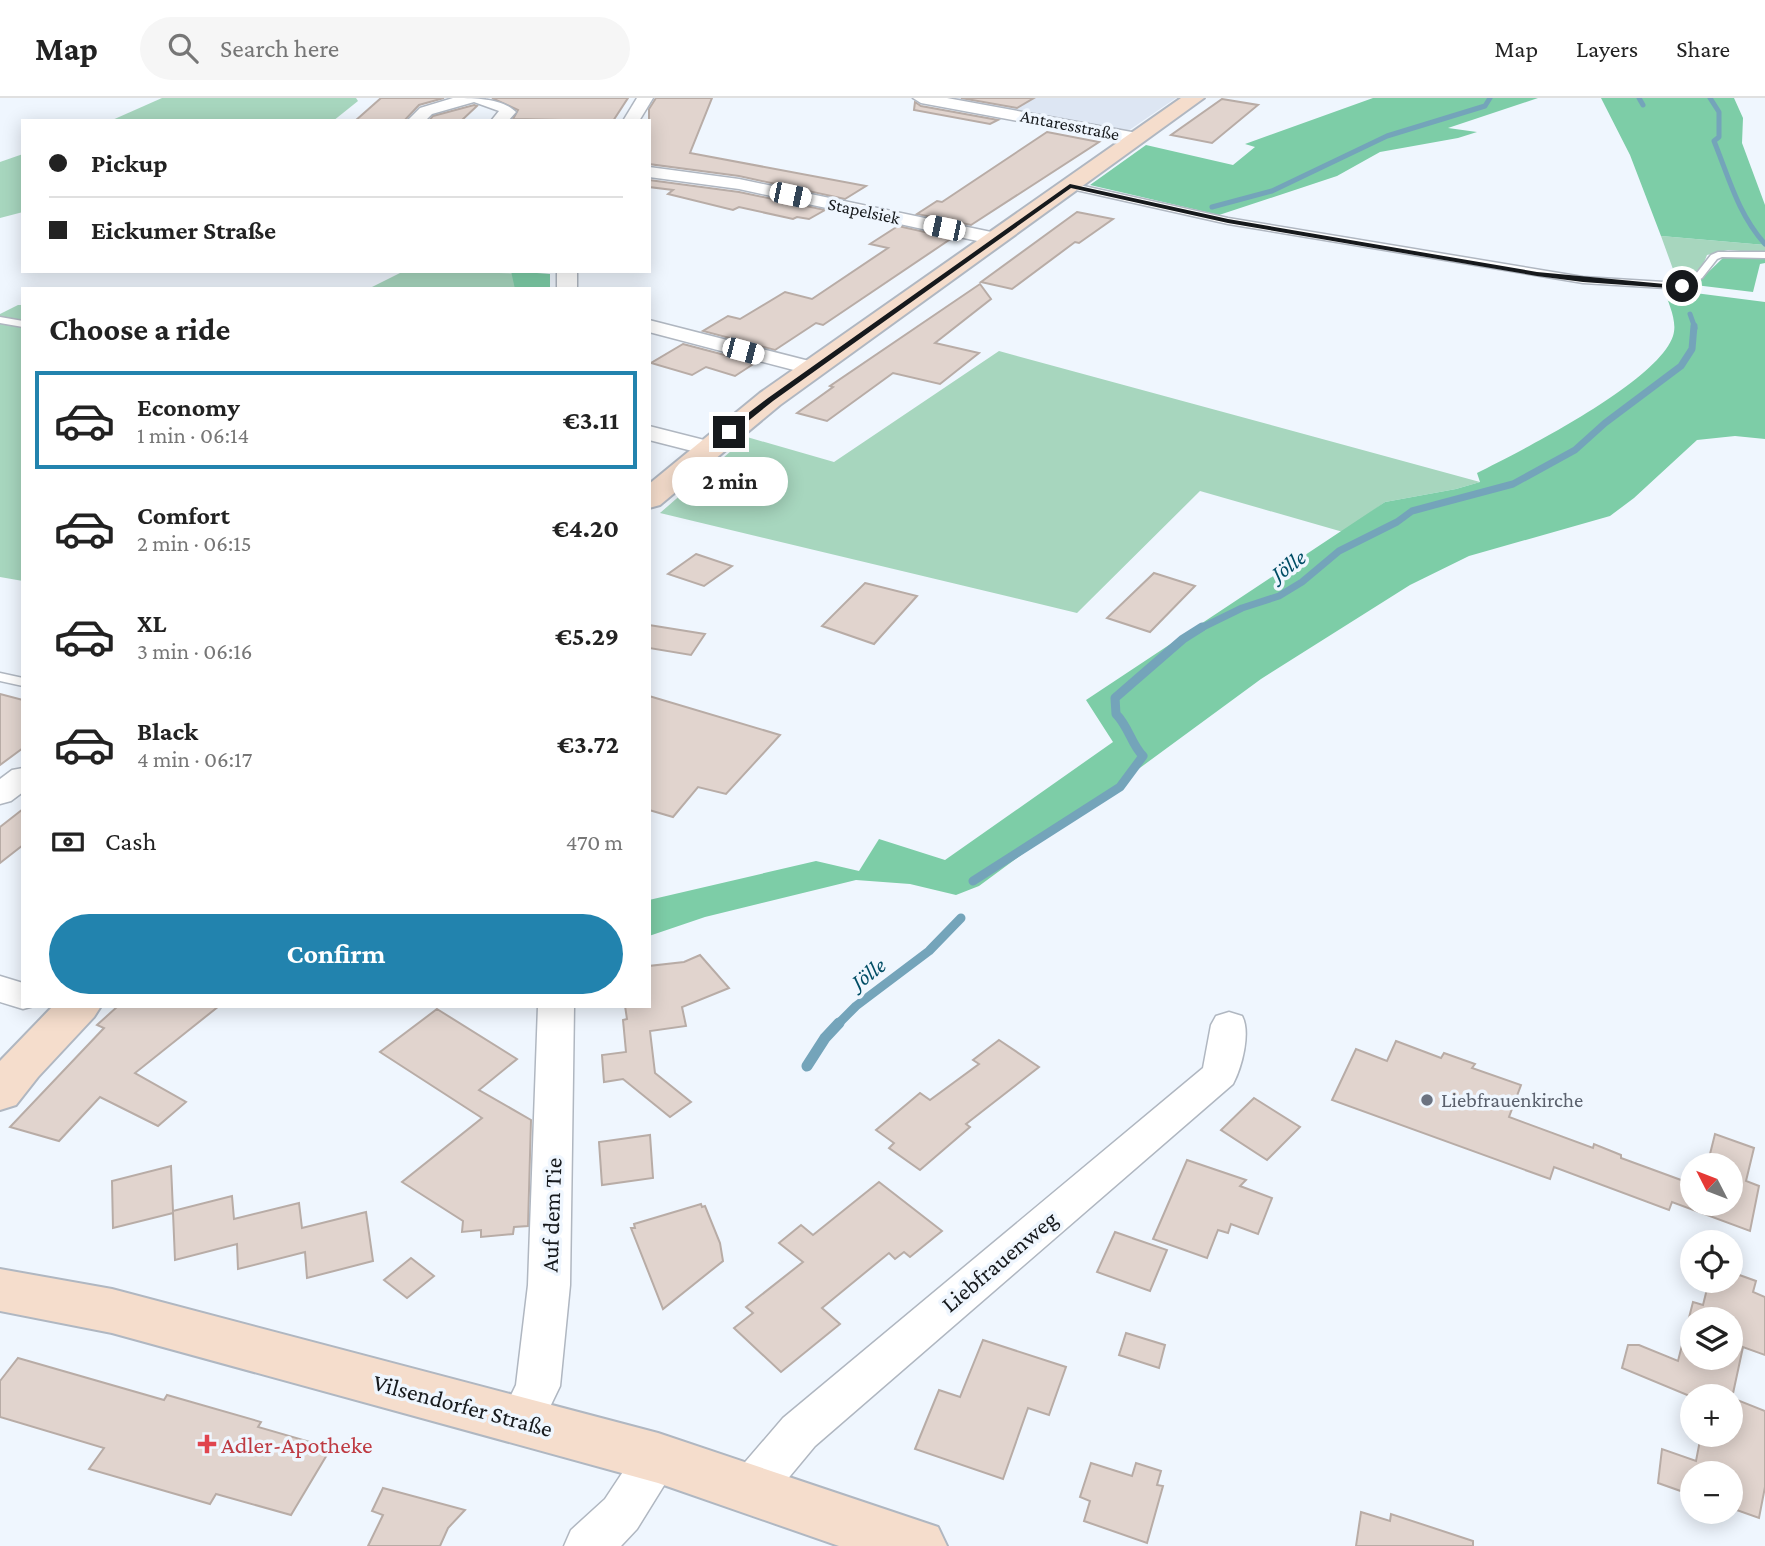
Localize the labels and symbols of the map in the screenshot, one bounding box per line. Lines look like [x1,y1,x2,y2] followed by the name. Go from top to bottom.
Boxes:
[1019,106,1121,144] street label: Antaresstraße
[768,180,813,210] car
[826,194,902,228] street label: Stapelsiek
[922,213,967,243] car
[1666,270,1698,302] route start
[720,335,767,367] car
[713,416,745,448] route end
[671,456,787,506] callout: 2 min
[1262,544,1311,589] water label: Jölle
[842,951,891,997] water label: Jölle
[1441,1088,1583,1112] place label: Liebfrauenkirche
[1419,1092,1435,1108] marker: Liebfrauenkirche
[1680,1153,1743,1216] north arrow
[536,1157,566,1273] street label: Auf dem Tie
[936,1204,1063,1317] street label: Liebfrauenweg
[370,1368,556,1442] street label: Vilsendorfer Straße
[221,1431,373,1458] place label: Adler-Apotheke
[199,1436,215,1452] marker: Adler-Apotheke

